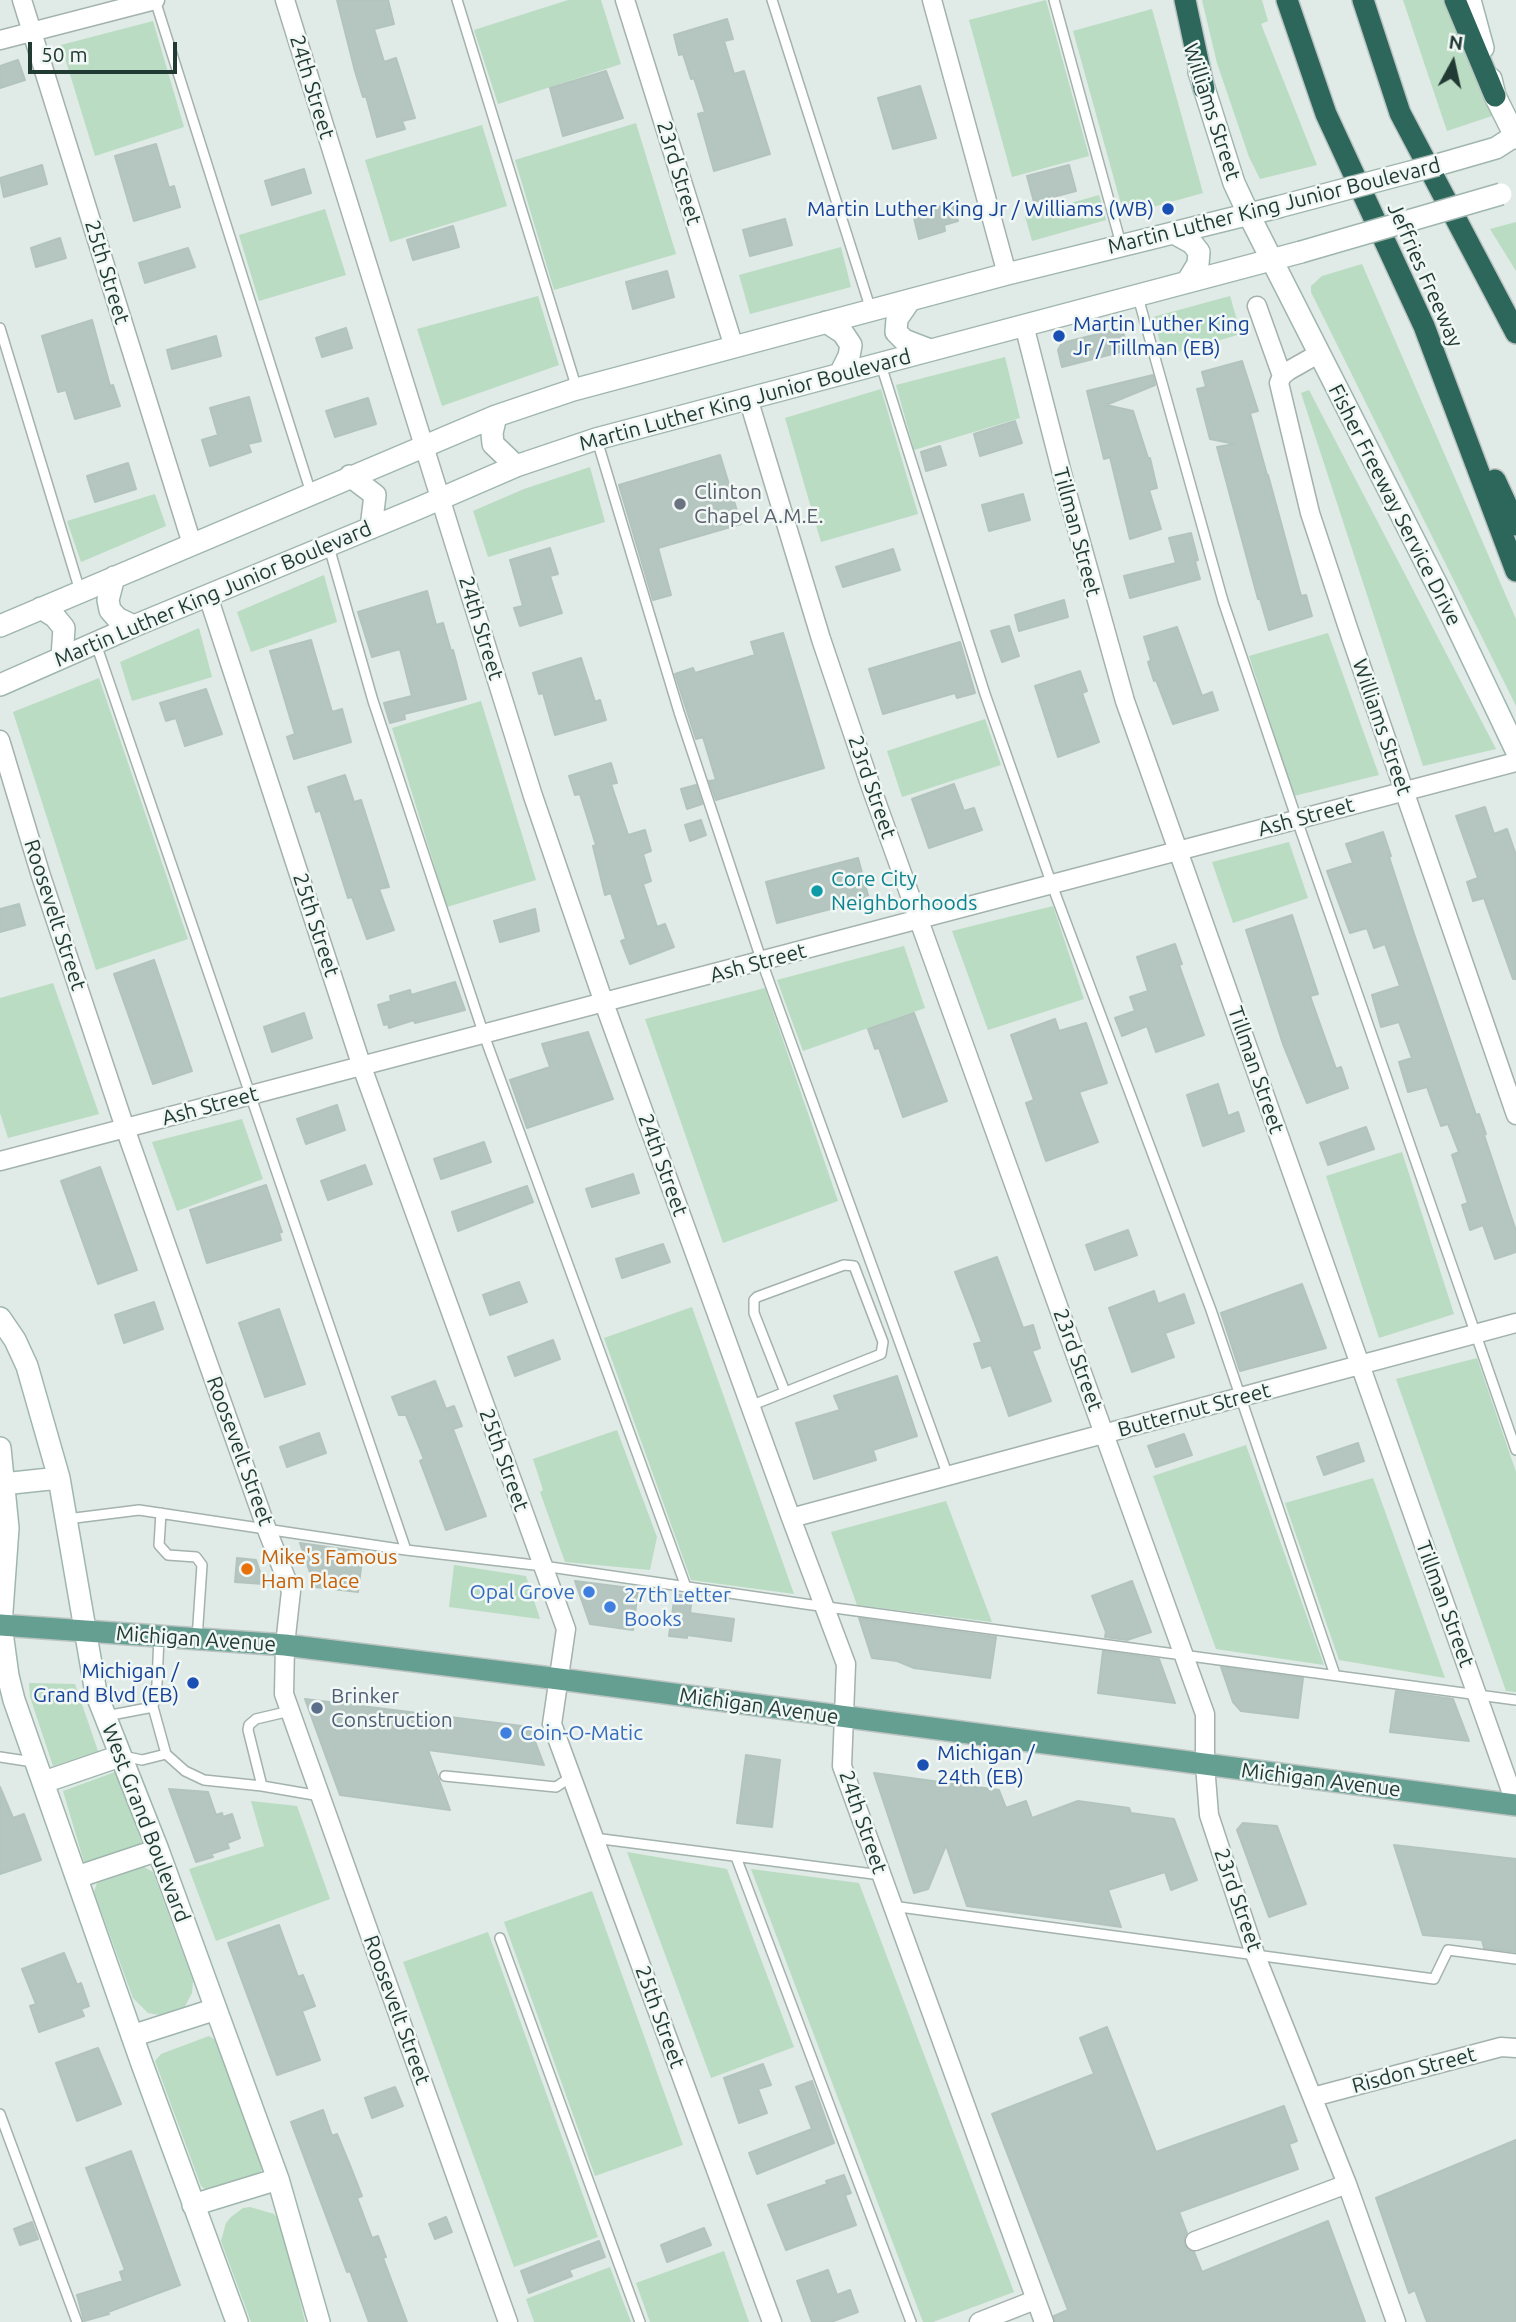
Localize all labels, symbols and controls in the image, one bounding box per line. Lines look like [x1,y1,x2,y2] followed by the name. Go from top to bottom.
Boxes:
[32,28,180,72] scale bar
[1418,28,1488,98] north arrow
[1447,30,1464,54] text: N
[284,32,340,142] street label: 24th Street
[1178,40,1246,184] street label: Williams Street
[41,42,88,66] text: 50 m
[651,118,707,228] street label: 23rd Street
[1105,152,1443,260] street label: Martin Luther King Junior Boulevard
[807,196,1154,222] place label: Martin Luther King Jr / Williams (WB)
[1382,199,1468,351] street label: Jeffries Freeway
[1160,201,1176,217] marker: Martin Luther King Jr / Williams (WB)
[79,217,135,327] street label: 25th Street
[1073,311,1250,361] place label: Martin Luther King Jr / Tillman (EB)
[1051,328,1067,344] marker: Martin Luther King Jr / Tillman (EB)
[577,344,913,456] street label: Martin Luther King Junior Boulevard
[1323,380,1467,630] street label: Fisher Freeway Service Drive
[1048,465,1106,599] street label: Tillman Street
[694,479,824,529] place label: Clinton Chapel A.M.E.
[672,496,688,512] marker: Clinton Chapel A.M.E.
[51,516,375,672] street label: Martin Luther King Junior Boulevard
[453,573,509,683] street label: 24th Street
[1347,656,1417,798] street label: Williams Street
[843,732,901,842] street label: 23rd Street
[1255,792,1357,842] street label: Ash Street
[19,836,91,994] street label: Roosevelt Street
[831,866,977,916] place label: Core City Neighborhoods
[287,870,345,980] street label: 25th Street
[809,883,825,899] marker: Core City Neighborhoods
[707,938,809,988] street label: Ash Street
[1223,1003,1289,1137] street label: Tillman Street
[159,1081,261,1131] street label: Ash Street
[633,1110,693,1220] street label: 24th Street
[1048,1305,1108,1415] street label: 23rd Street
[201,1373,279,1529] street label: Roosevelt Street
[1115,1378,1273,1442] street label: Butternut Street
[474,1405,534,1515] street label: 25th Street
[1410,1537,1480,1671] street label: Tillman Street
[261,1544,397,1594] place label: Mike's Famous Ham Place
[239,1561,255,1577] marker: Mike's Famous Ham Place
[469,1579,575,1605] place label: Opal Grove
[624,1582,731,1632] place label: 27th Letter Books
[581,1584,597,1600] marker: Opal Grove
[602,1599,618,1615] marker: 27th Letter Books
[115,1621,277,1657] street label: Michigan Avenue
[33,1658,179,1708] place label: Michigan / Grand Blvd (EB)
[185,1675,201,1691] marker: Michigan / Grand Blvd (EB)
[678,1682,840,1730] street label: Michigan Avenue
[331,1683,453,1733] place label: Brinker Construction
[309,1700,325,1716] marker: Brinker Construction
[97,1720,195,1926] street label: West Grand Boulevard
[520,1720,643,1746] place label: Coin-O-Matic
[498,1725,514,1741] marker: Coin-O-Matic
[937,1740,1035,1790] place label: Michigan / 24th (EB)
[915,1757,931,1773] marker: Michigan / 24th (EB)
[1240,1758,1402,1802] street label: Michigan Avenue
[834,1767,892,1877] street label: 24th Street
[1209,1845,1267,1955] street label: 23rd Street
[358,1932,436,2088] street label: Roosevelt Street
[630,1962,690,2072] street label: 25th Street
[1349,2041,1479,2099] street label: Risdon Street

